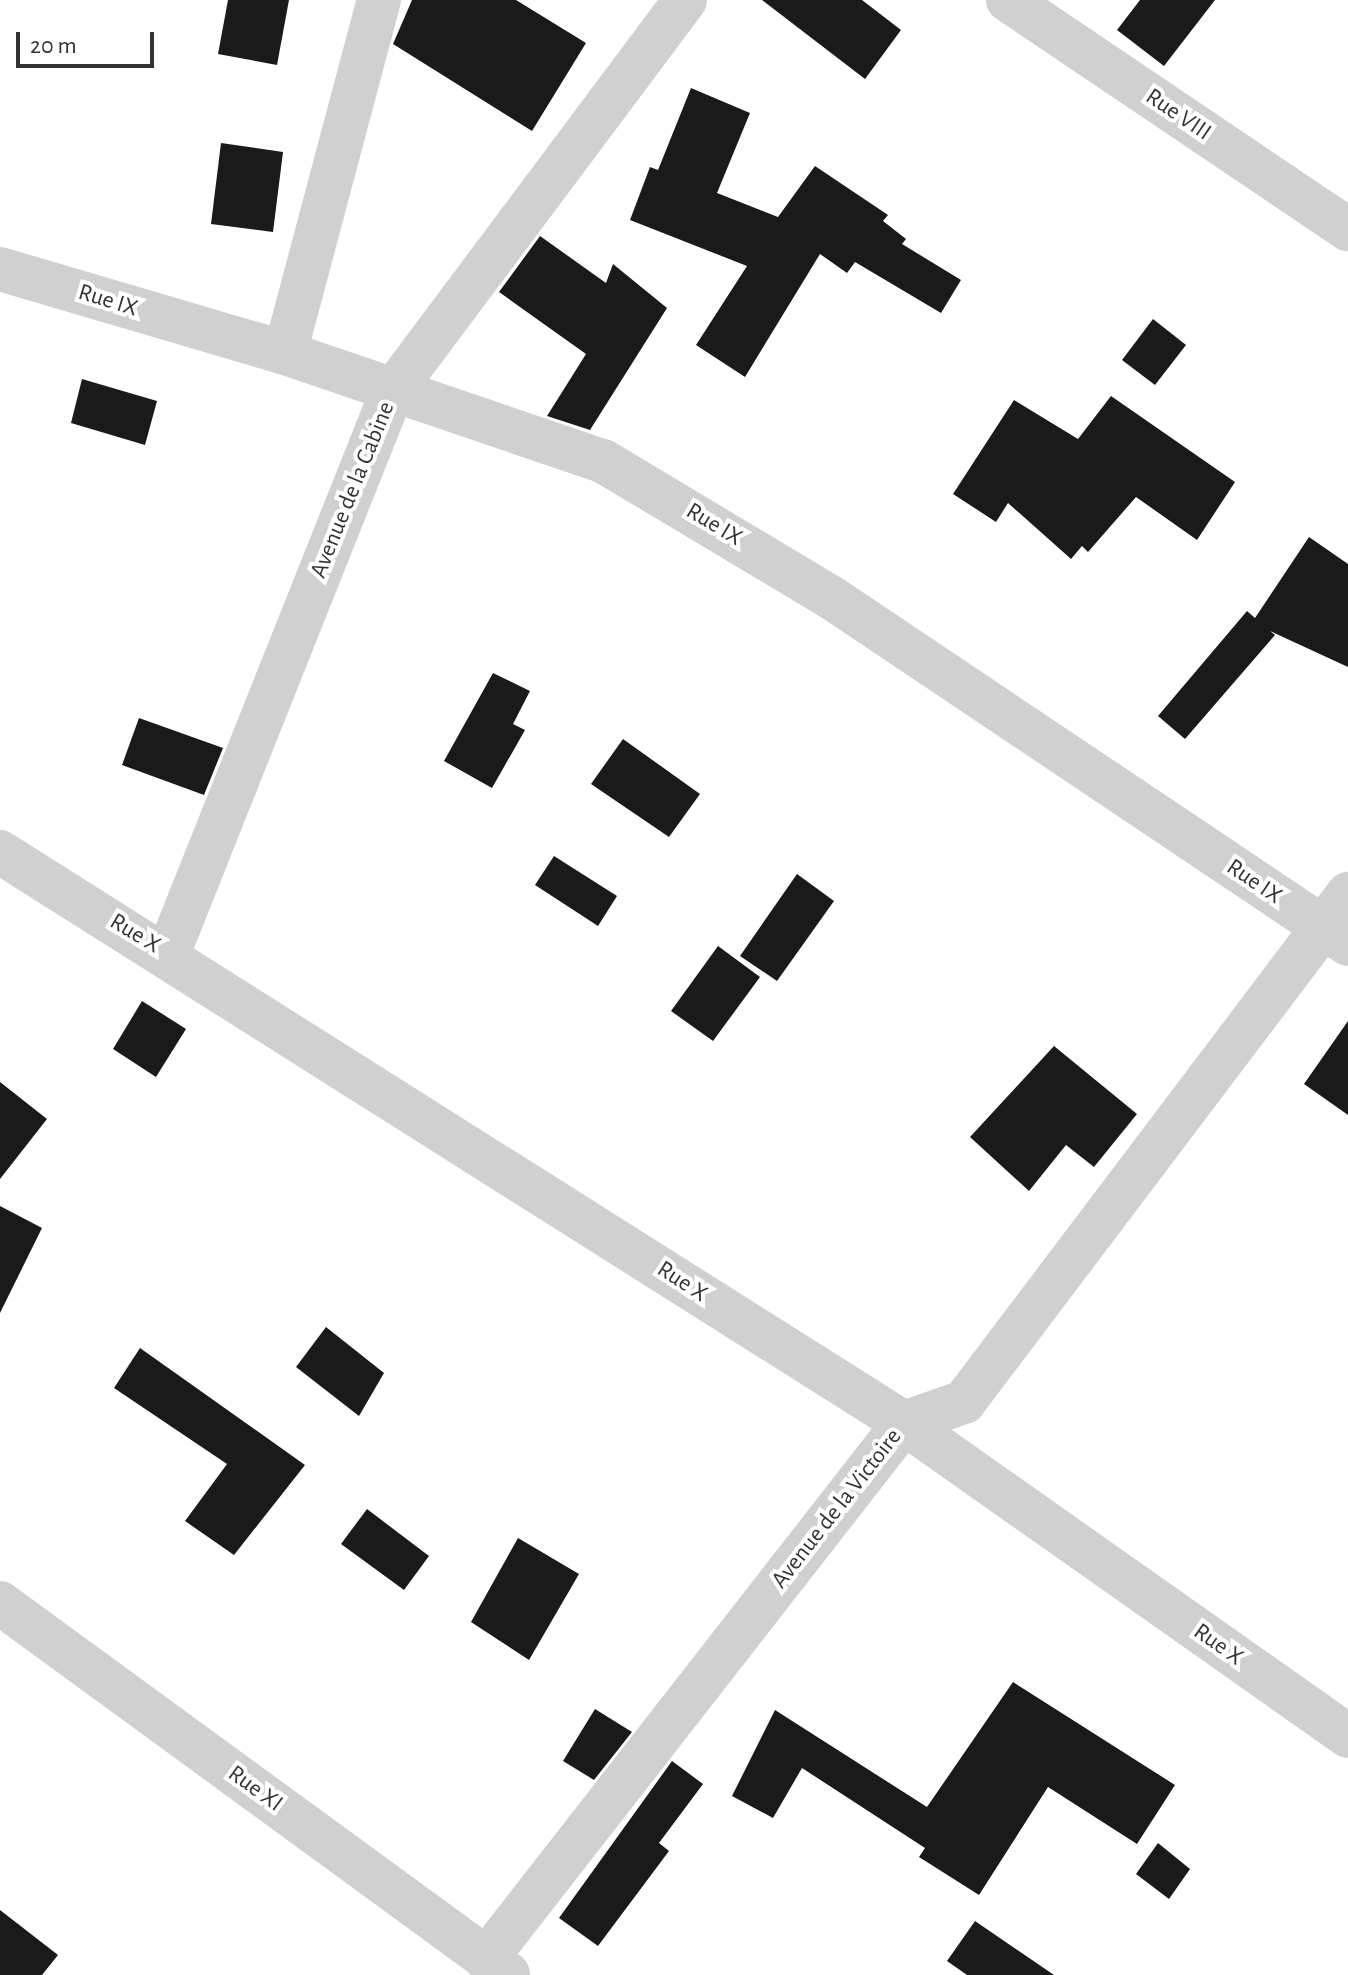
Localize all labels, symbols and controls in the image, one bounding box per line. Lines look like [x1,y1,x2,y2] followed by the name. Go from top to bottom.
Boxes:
[20,16,158,66] scale bar
[30,34,77,58] text: 20 m
[1140,83,1216,147] street label: Rue VIII
[75,278,141,324] street label: Rue IX
[305,398,401,582] street label: Avenue de la Cabine
[681,497,747,553] street label: Rue IX
[1221,853,1287,911] street label: Rue IX
[104,908,166,960] street label: Rue X
[651,1255,713,1309] street label: Rue X
[766,1423,908,1595] street label: Avenue de la Victoire
[1187,1618,1249,1672] street label: Rue X
[222,1759,288,1819] street label: Rue XI

